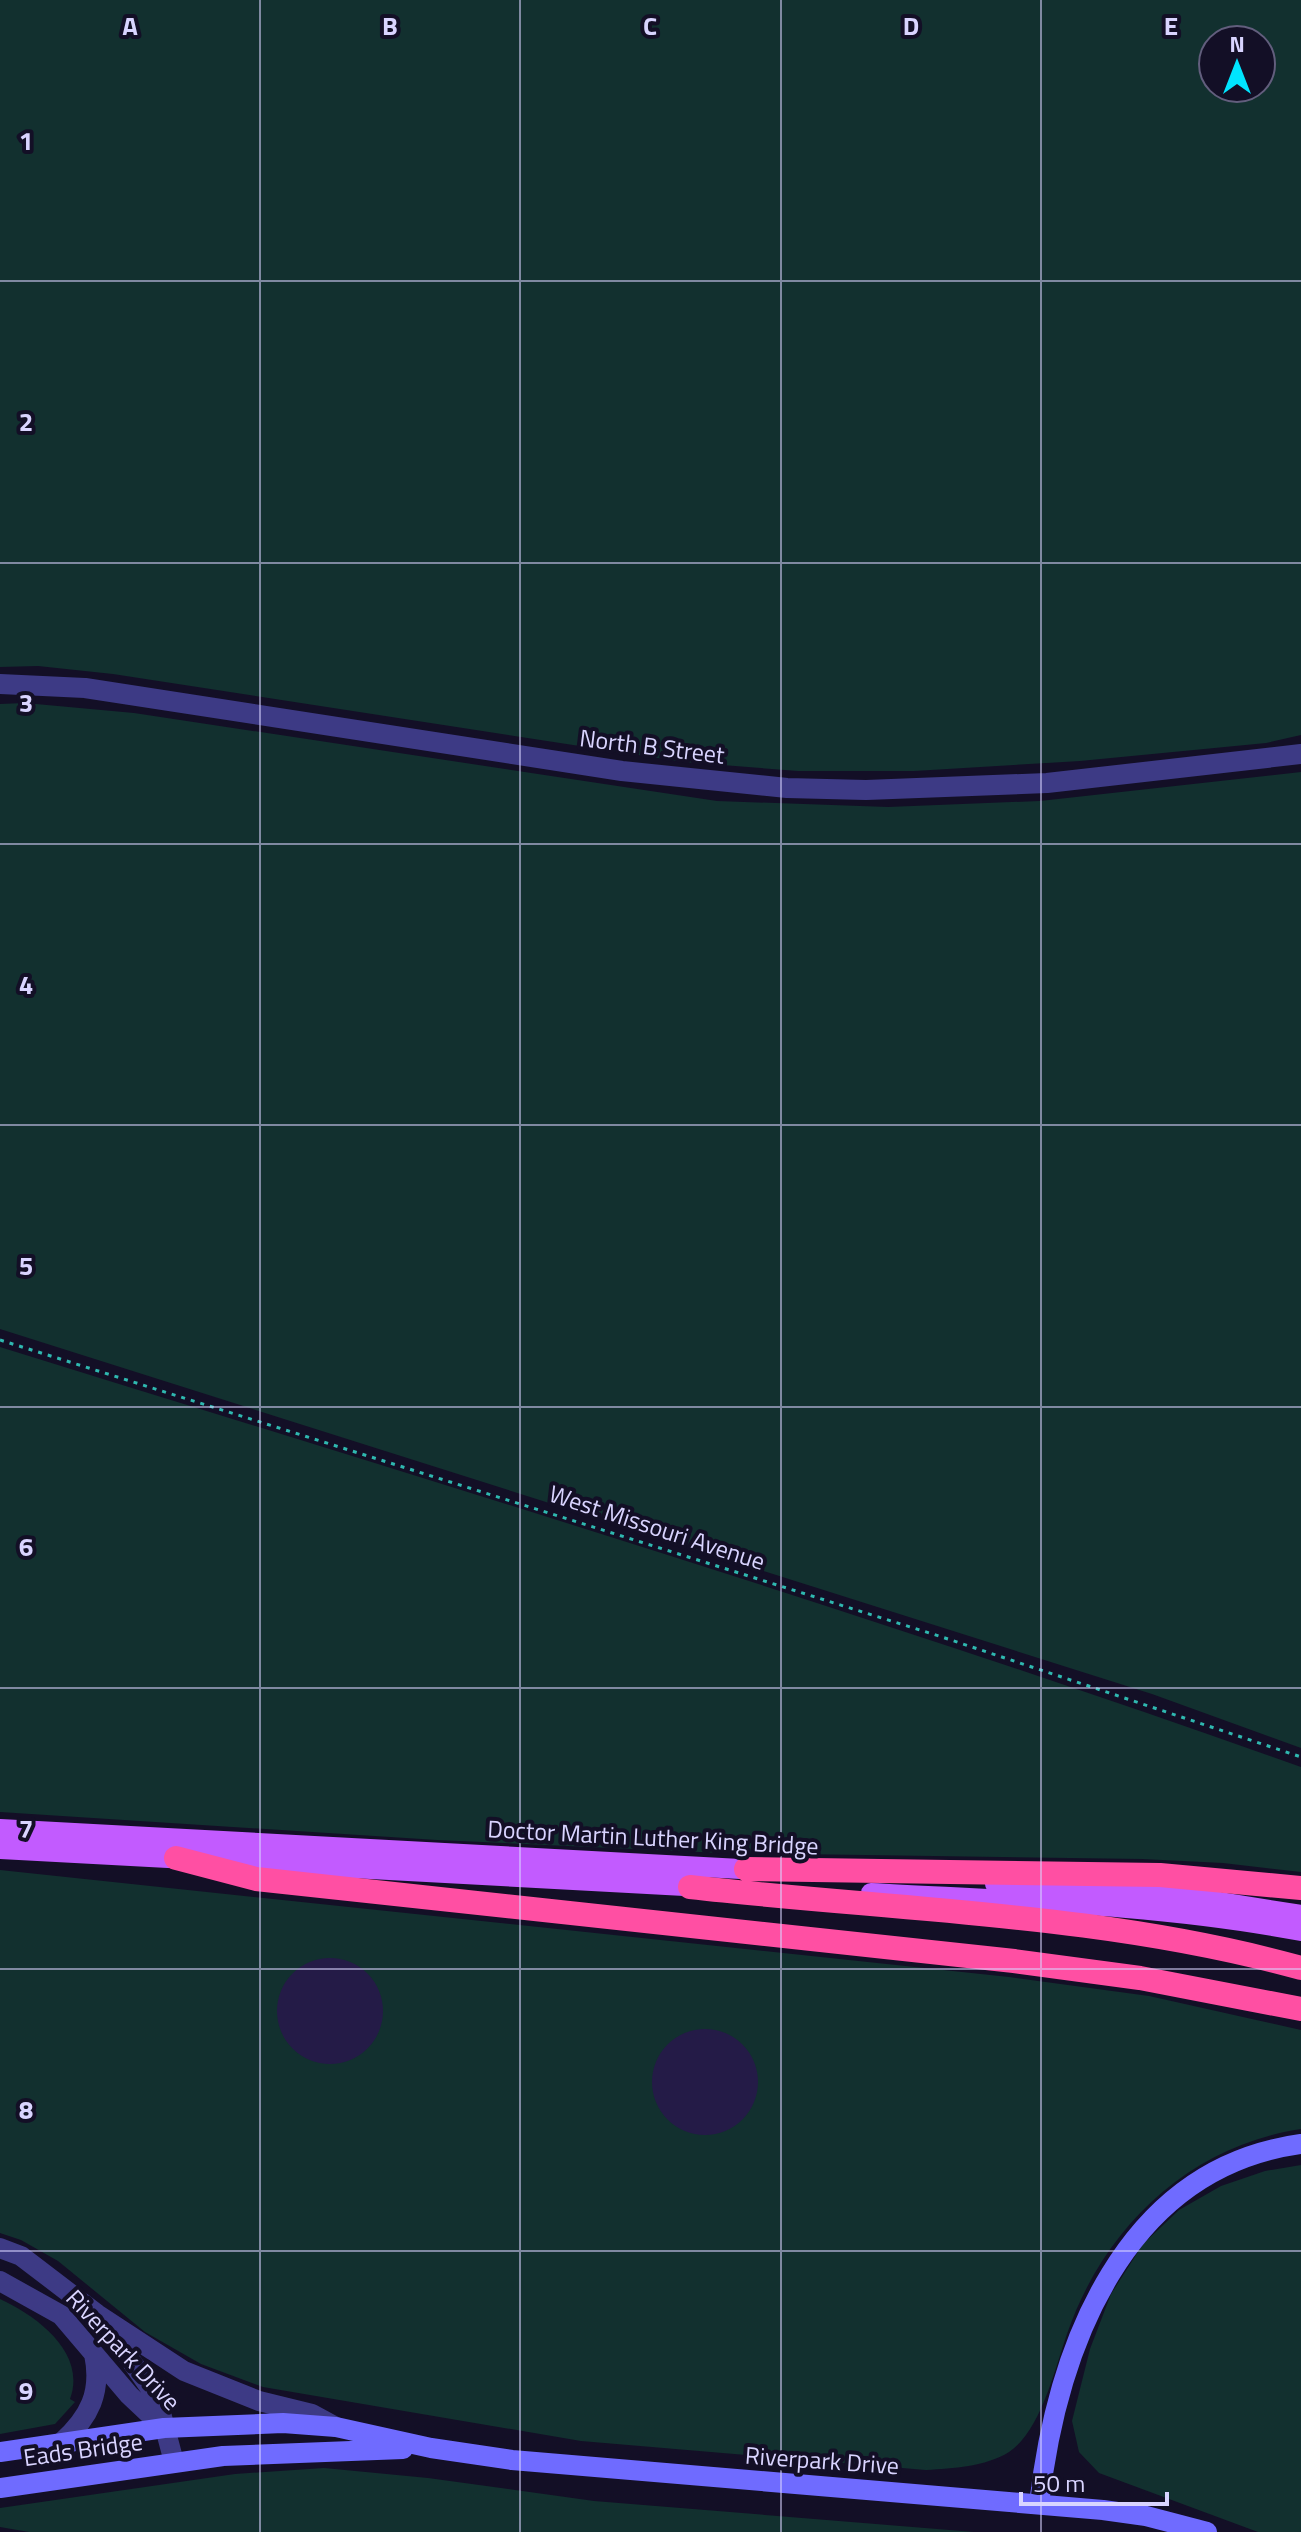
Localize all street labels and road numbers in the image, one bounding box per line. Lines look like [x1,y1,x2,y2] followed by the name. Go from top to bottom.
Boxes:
[578,719,727,773] street label: North B Street
[545,1475,770,1579] street label: West Missouri Avenue
[486,1810,820,1864] street label: Doctor Martin Luther King Bridge
[58,2281,189,2418] street label: Riverpark Drive
[21,2423,145,2475] street label: Eads Bridge
[744,2437,900,2483] street label: Riverpark Drive

